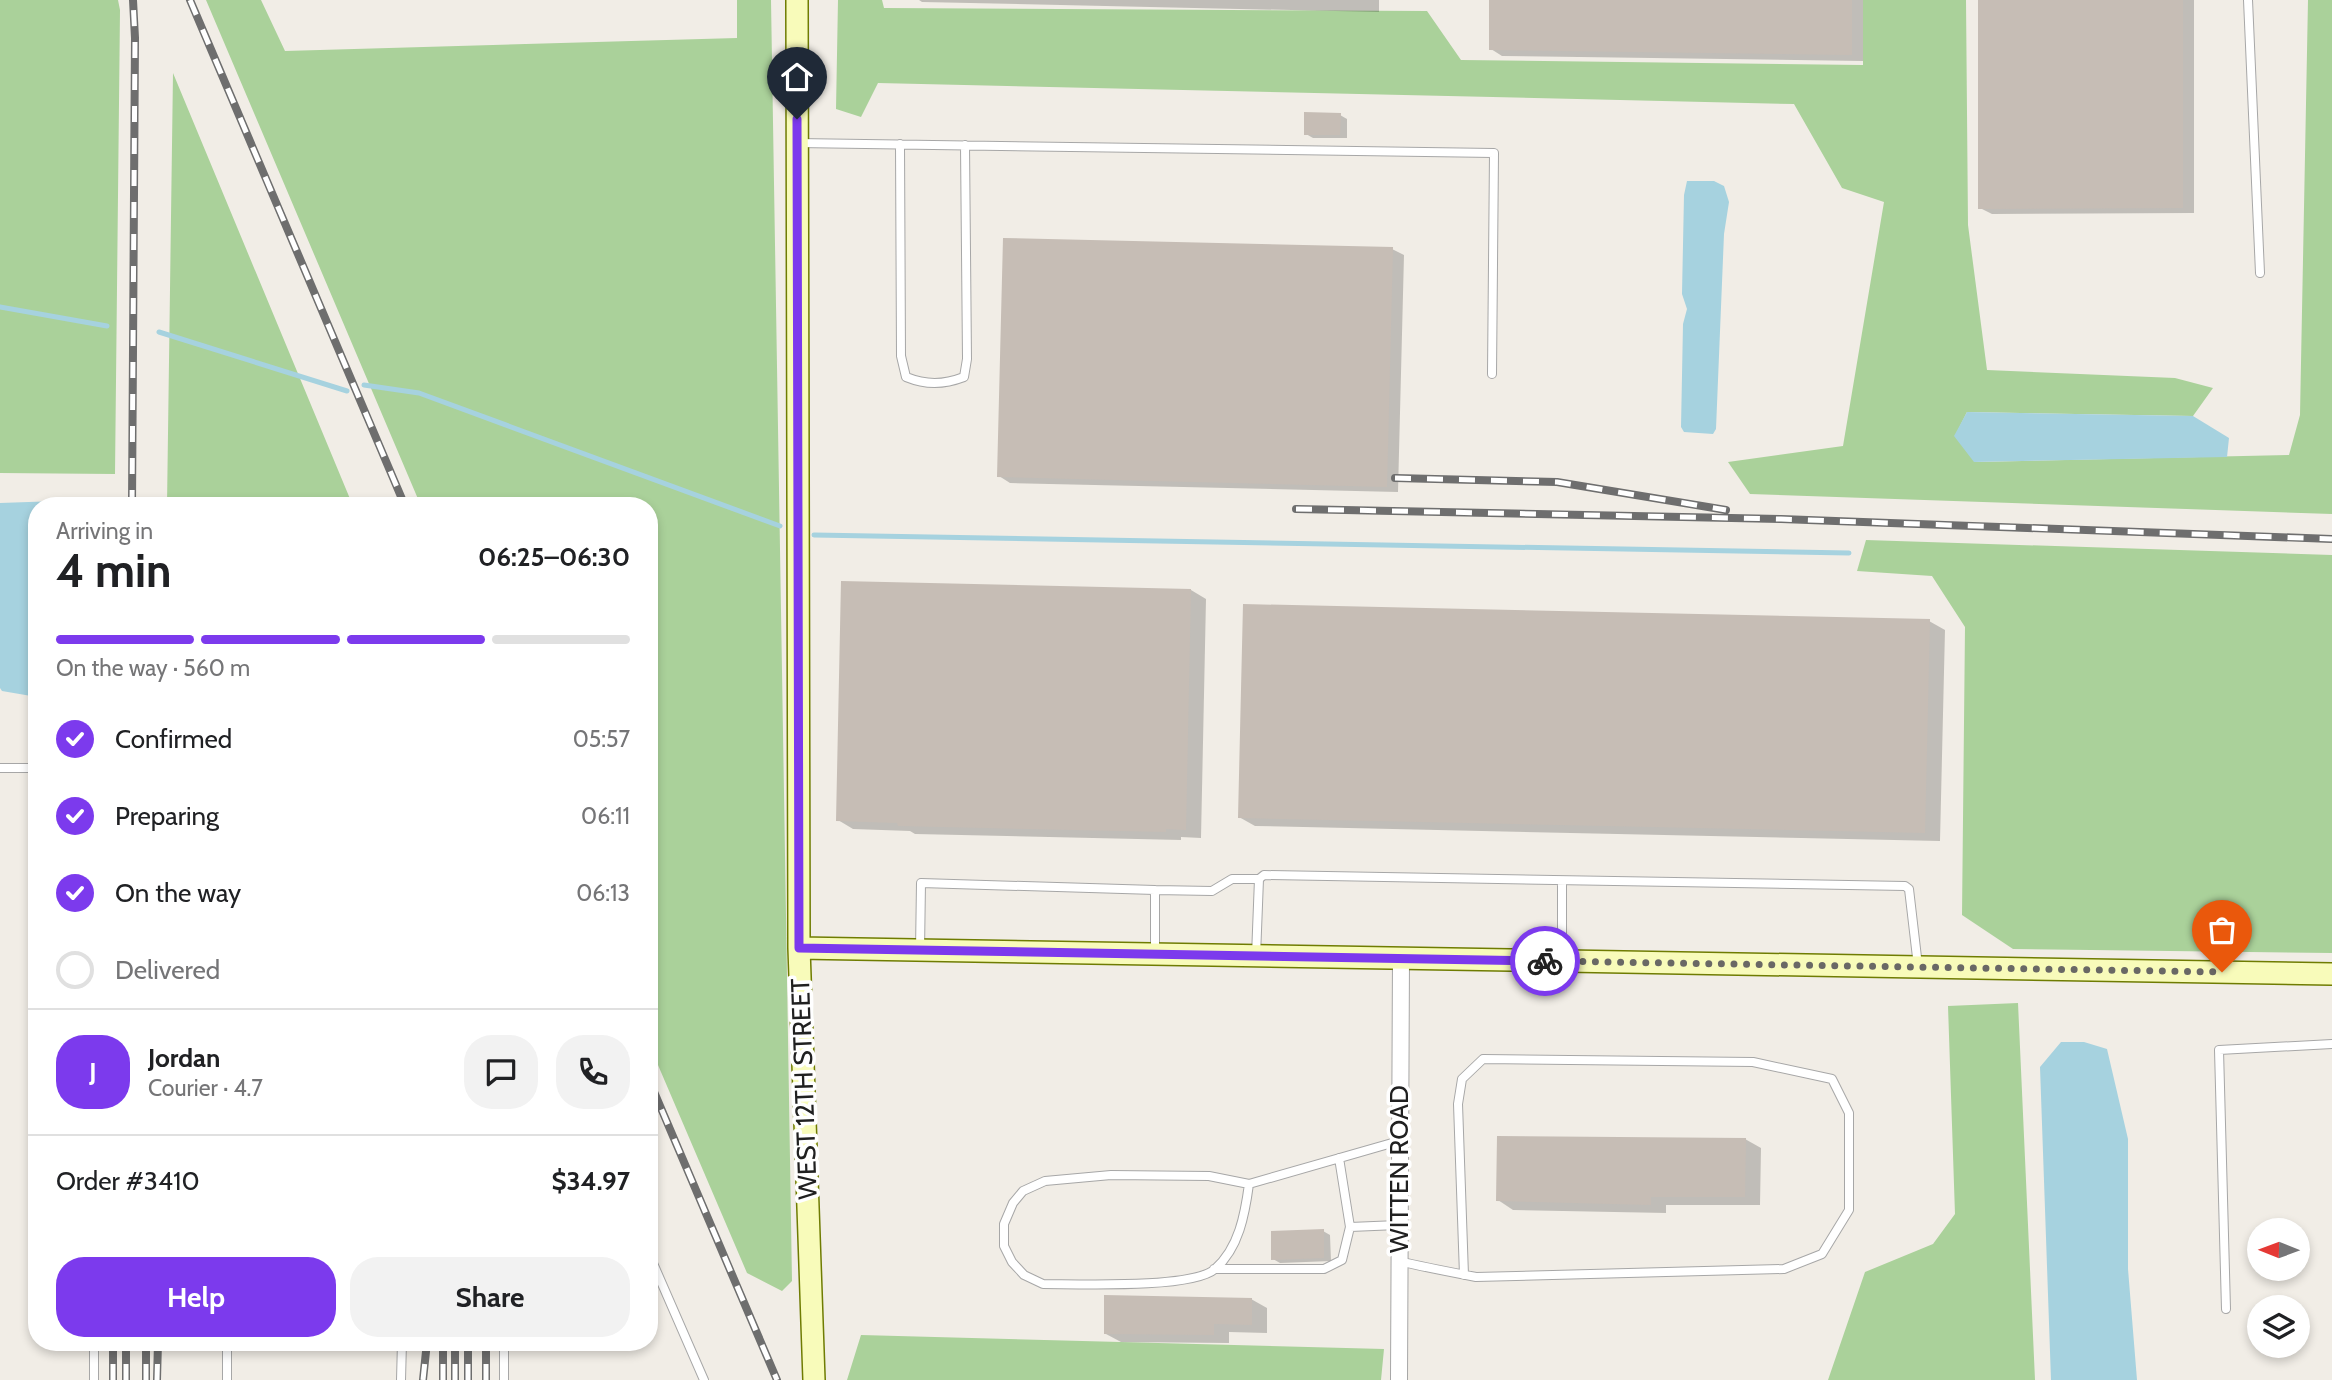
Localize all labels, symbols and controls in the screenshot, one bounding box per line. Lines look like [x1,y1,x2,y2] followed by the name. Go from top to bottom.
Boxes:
[767,47,827,119] pin
[778,58,816,96] icon: home
[56,517,153,545] text: Arriving in
[478,541,630,573] text: 06:25–06:30
[56,543,171,599] text: 4 min
[56,654,250,682] text: On the way · 560 m
[56,720,94,758] icon: check
[115,723,232,755] text: Confirmed
[573,725,630,753] text: 05:57
[56,797,94,835] icon: check
[115,800,219,832] text: Preparing
[581,802,630,830] text: 06:11
[56,874,94,912] icon: check
[115,877,241,909] text: On the way
[576,879,630,907] text: 06:13
[2192,900,2252,972] pin
[2203,911,2241,949] icon: bag
[1510,926,1580,996] courier
[1526,942,1564,980] icon: bike
[115,954,220,986] text: Delivered
[784,978,824,1200] street label: WEST 12TH STREET
[464,1035,538,1109] button: chat
[556,1035,630,1109] button: phone
[148,1042,220,1074] text: Jordan
[89,1056,97,1088] text: J
[148,1074,263,1102] text: Courier · 4.7
[1383,1085,1415,1253] street label: WITTEN ROAD
[56,1165,200,1197] text: Order #3410
[552,1165,630,1197] text: $34.97
[2247,1218,2310,1281] north arrow
[2247,1218,2310,1358] map controls
[56,1257,336,1337] button: Help
[350,1257,630,1337] button: Share
[2247,1295,2310,1358] button: layers

